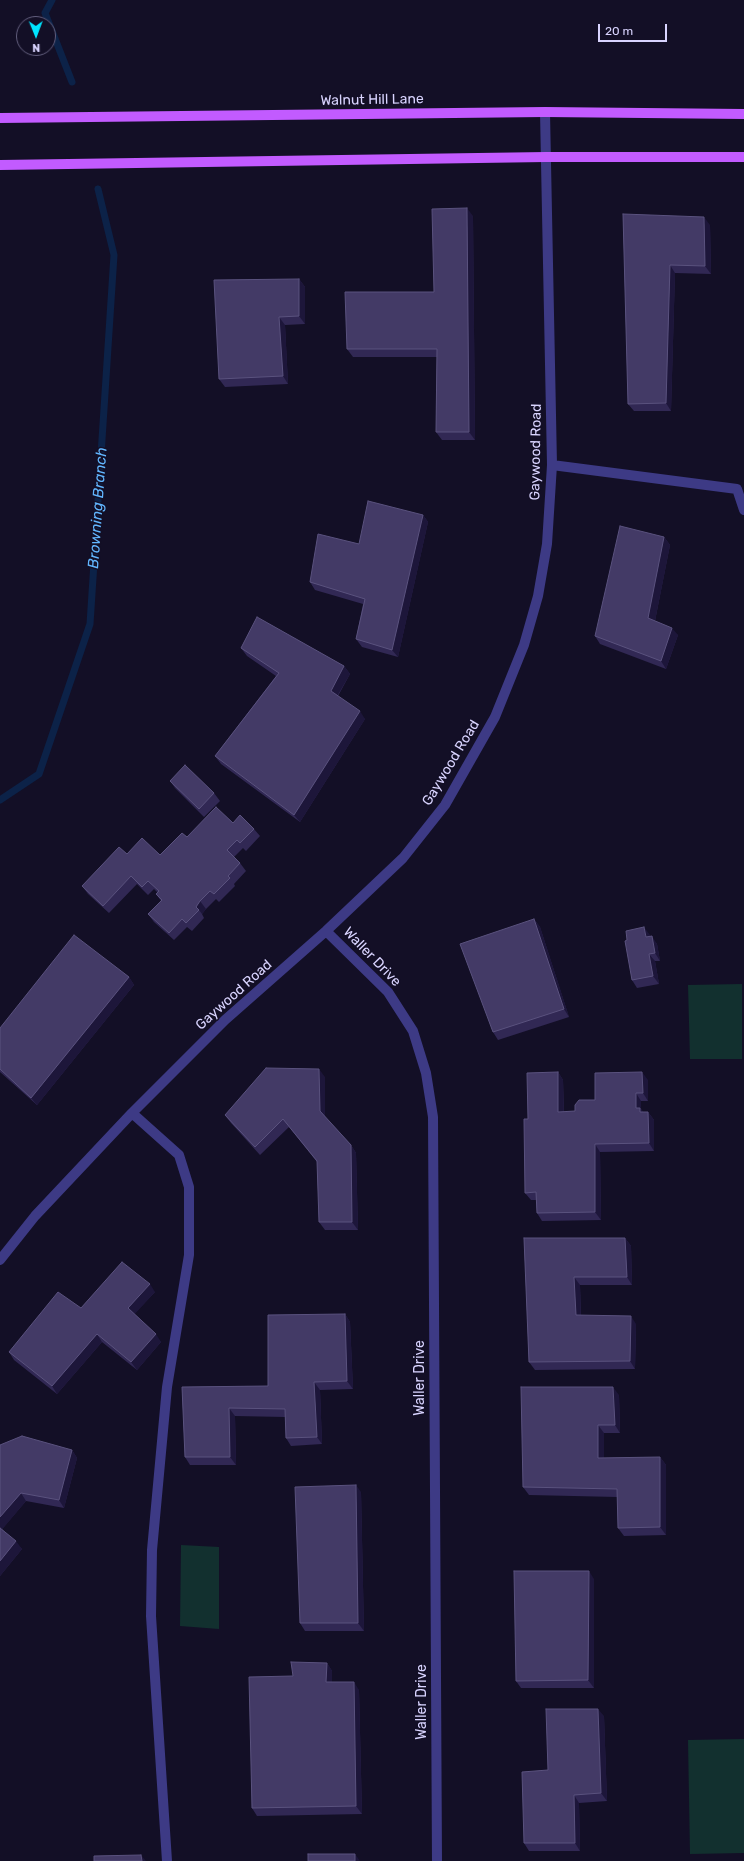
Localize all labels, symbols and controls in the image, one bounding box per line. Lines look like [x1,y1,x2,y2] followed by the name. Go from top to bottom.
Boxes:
[16,16,56,56] north arrow
[600,16,669,42] scale bar
[605,24,633,38] text: 20 m
[32,41,40,54] text: N
[320,91,424,109] street label: Walnut Hill Lane
[527,403,545,501] street label: Gaywood Road
[85,447,111,569] water label: Browning Branch
[419,717,483,809] street label: Gaywood Road
[340,924,404,990] street label: Waller Drive
[192,956,276,1034] street label: Gaywood Road
[412,1340,428,1416] street label: Waller Drive
[414,1664,430,1740] street label: Waller Drive

